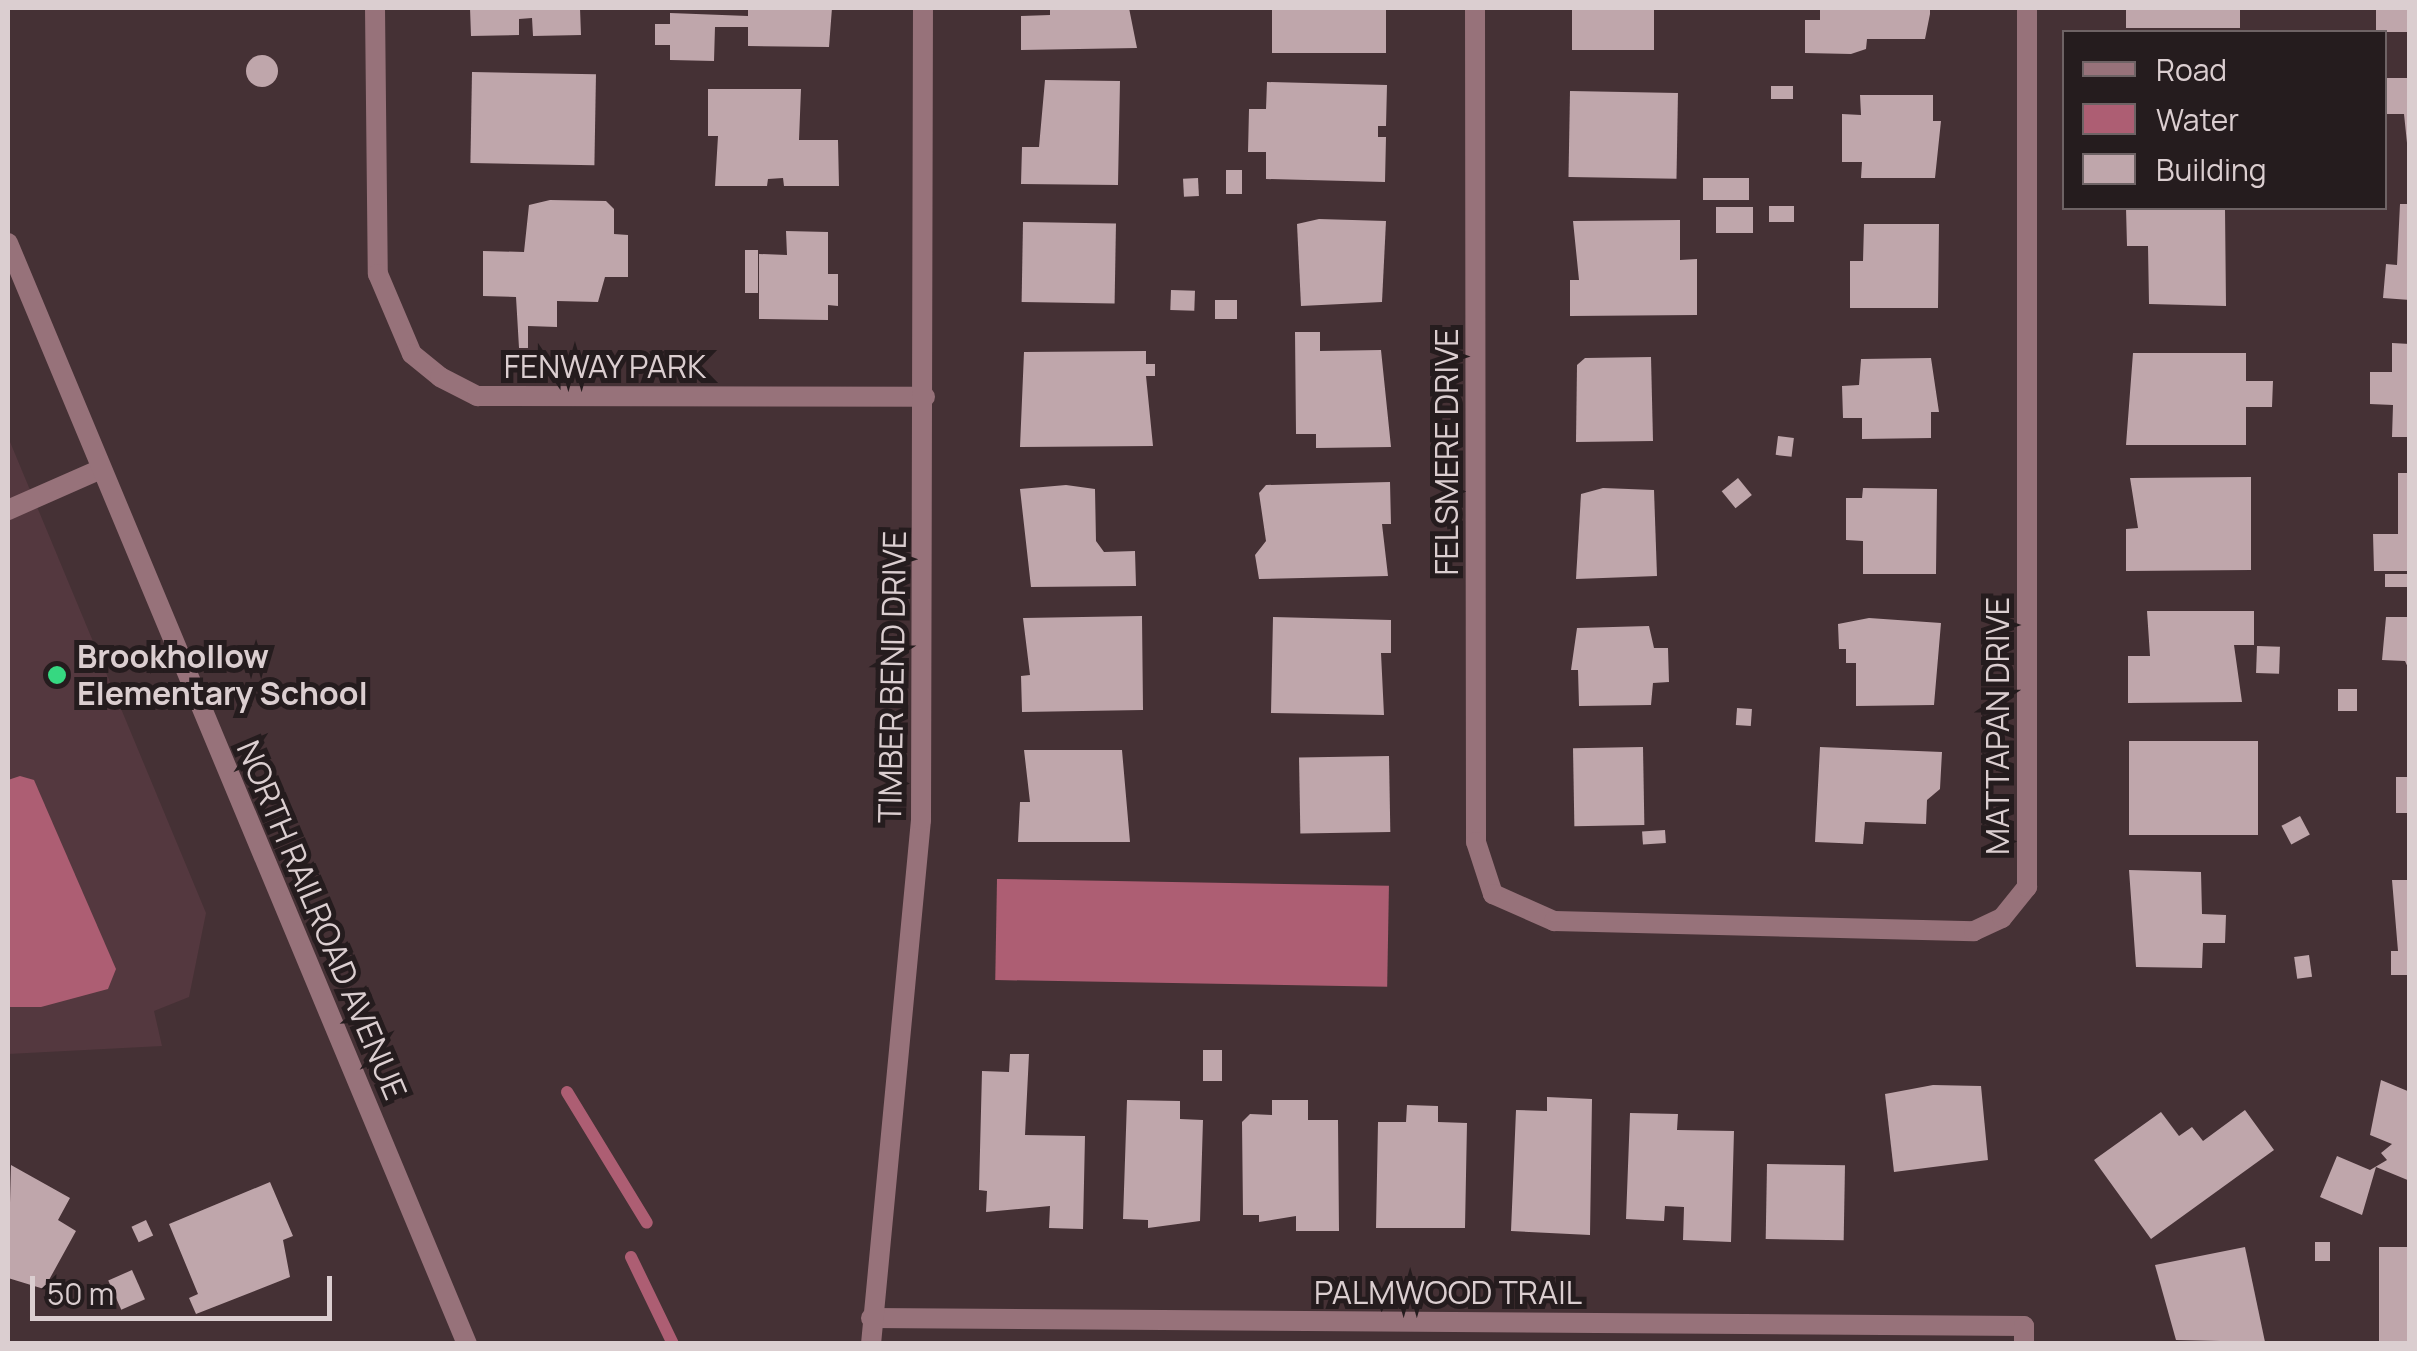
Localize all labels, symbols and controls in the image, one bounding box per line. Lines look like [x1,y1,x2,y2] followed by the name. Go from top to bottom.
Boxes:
[2062,30,2387,210] legend
[2156,49,2227,90] text: Road
[2156,99,2239,140] text: Water
[2156,149,2267,190] text: Building
[1427,328,1465,576] street label: FELSMERE DRIVE
[503,347,707,385] street label: FENWAY PARK
[870,531,914,823] street label: TIMBER BEND DRIVE
[1978,597,2016,855] street label: MATTAPAN DRIVE
[77,638,368,713] place label: Brookhollow Elementary School
[46,664,68,686] marker: Brookhollow Elementary School
[229,735,415,1105] street label: NORTH RAILROAD AVENUE
[35,1256,338,1318] scale bar
[47,1273,114,1314] text: 50 m
[1314,1273,1582,1311] street label: PALMWOOD TRAIL

